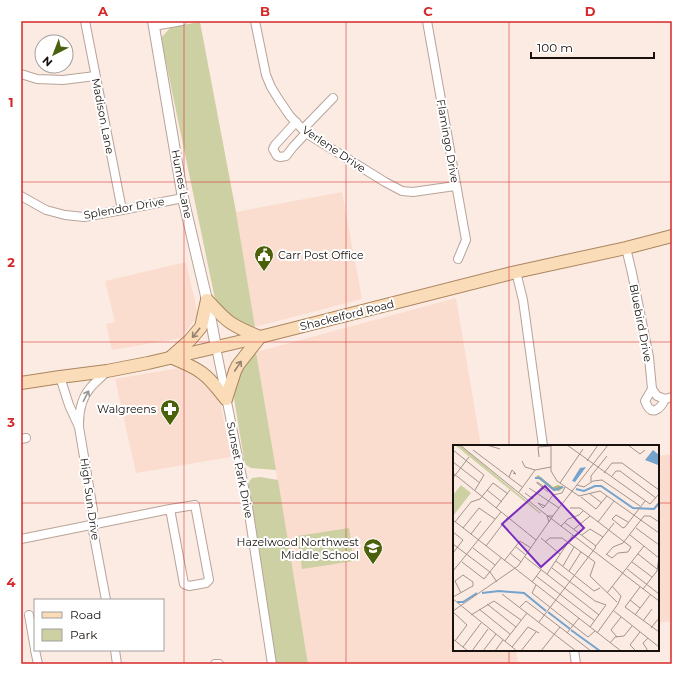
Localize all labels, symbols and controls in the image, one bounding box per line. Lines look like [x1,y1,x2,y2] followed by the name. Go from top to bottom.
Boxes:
[97,3,109,19] text: A
[260,3,270,19] text: B
[423,3,433,19] text: C
[585,3,596,19] text: D
[34,34,74,74] north arrow
[531,34,654,60] scale bar
[537,40,573,55] text: 100 m
[39,53,55,70] text: N
[89,77,117,155] street label: Madison Lane
[8,94,14,110] text: 1
[434,98,462,184] street label: Flamingo Drive
[300,123,369,176] street label: Verlene Drive
[168,148,196,220] street label: Humes Lane
[83,194,166,222] street label: Splendor Drive
[253,244,275,272] public building icon: Carr Post Office
[278,248,364,262] place label: Carr Post Office
[7,254,15,270] text: 2
[627,283,655,364] street label: Bluebird Drive
[298,297,396,333] street label: Shackelford Road
[192,327,201,338] one-way arrow
[234,360,242,371] one-way arrow
[83,390,90,402] one-way arrow
[159,398,181,426] pharmacy icon: Walgreens
[97,402,157,416] place label: Walgreens
[6,414,15,430] text: 3
[224,421,256,520] street label: Sunset Park Drive
[453,445,659,651] inset map
[77,457,103,541] street label: High Sun Drive
[237,535,360,562] place label: Hazelwood Northwest Middle School
[362,537,384,565] school or university icon: Hazelwood Northwest Middle School
[7,574,16,590] text: 4
[34,599,164,651] legend
[70,607,101,622] text: Road
[70,627,98,642] text: Park

